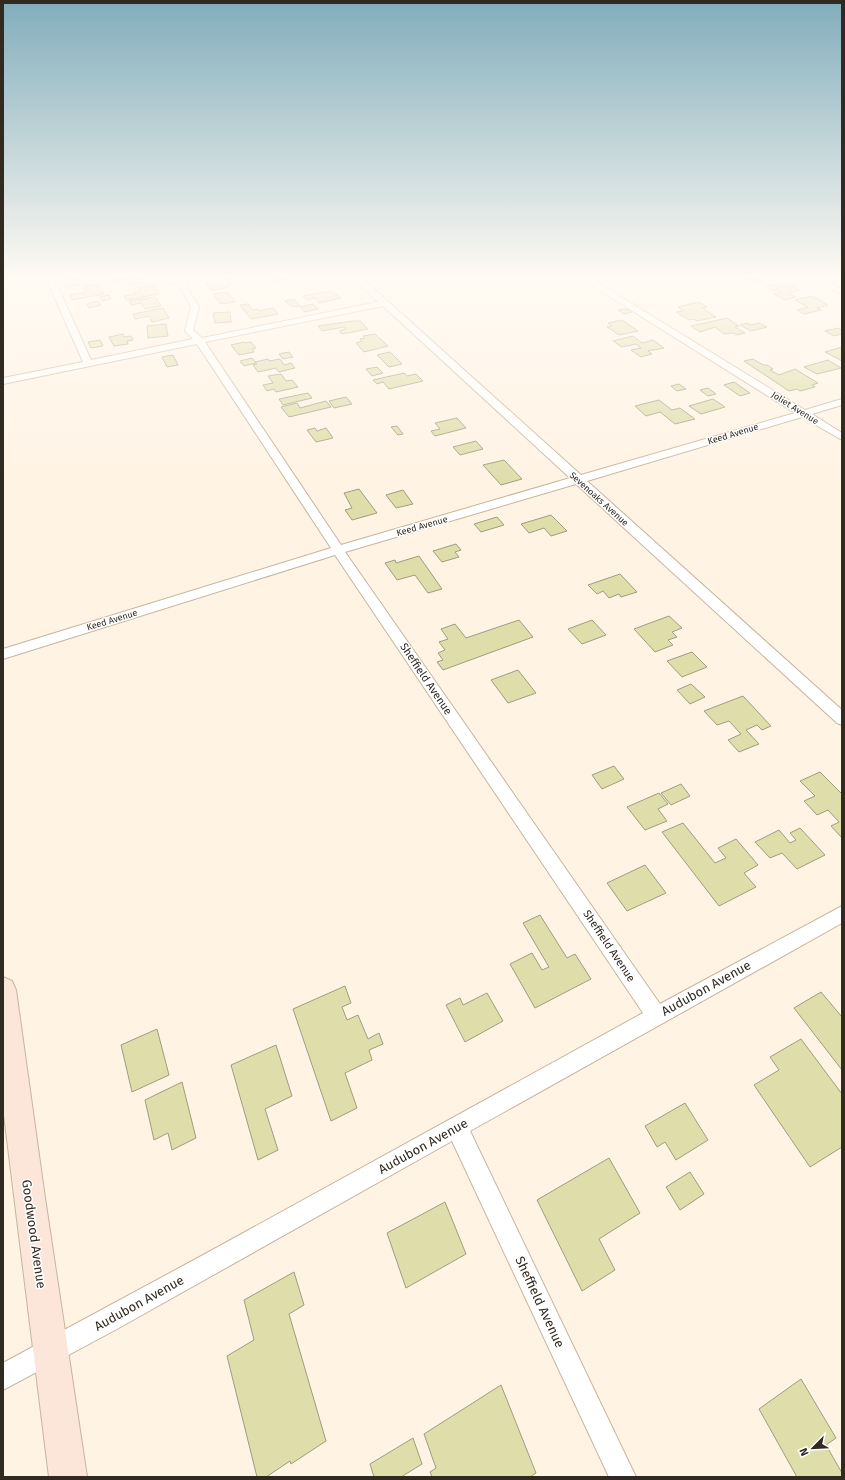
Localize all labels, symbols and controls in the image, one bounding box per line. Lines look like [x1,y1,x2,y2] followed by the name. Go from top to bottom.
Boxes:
[770,390,820,426] street label: Joliet Avenue
[706,421,760,446] street label: Keed Avenue
[568,470,630,528] street label: Sevenoaks Avenue
[395,514,449,538] street label: Keed Avenue
[85,607,139,632] street label: Keed Avenue
[397,641,455,717] street label: Sheffield Avenue
[580,908,638,984] street label: Sheffield Avenue
[659,957,753,1019] street label: Audubon Avenue
[376,1115,470,1177] street label: Audubon Avenue
[19,1178,49,1290] street label: Goodwood Avenue
[512,1254,568,1350] street label: Sheffield Avenue
[92,1272,186,1334] street label: Audubon Avenue
[793,1428,833,1468] north arrow
[797,1446,812,1458] text: N

